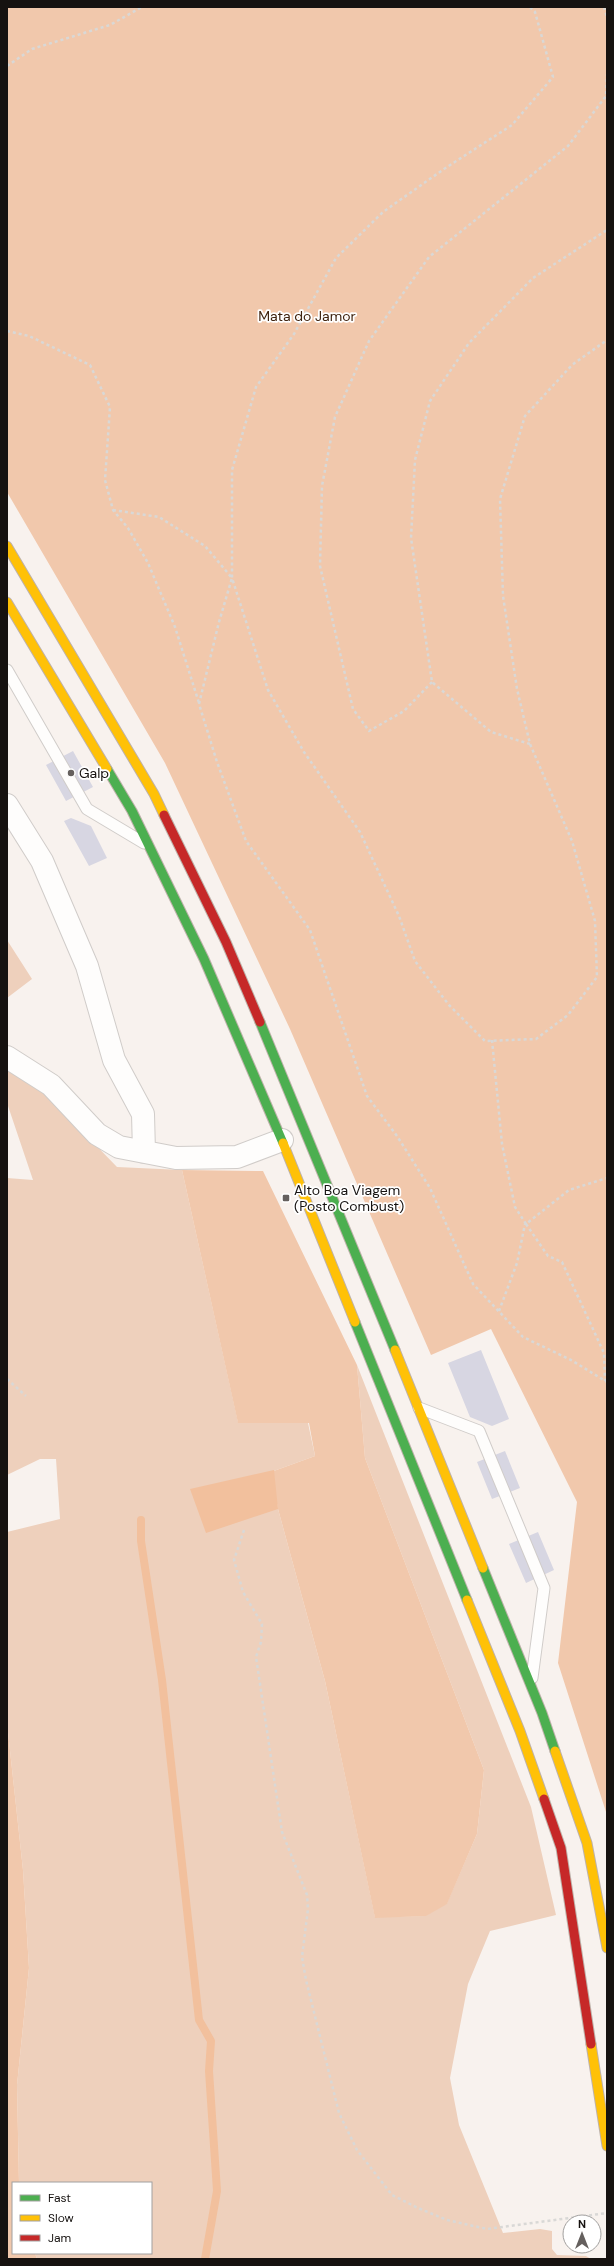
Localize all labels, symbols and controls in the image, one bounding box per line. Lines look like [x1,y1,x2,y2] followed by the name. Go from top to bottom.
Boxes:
[258,307,356,325] park label: Mata do Jamor
[79,764,109,782] place label: Galp
[66,768,76,778] marker: Galp
[294,1181,404,1215] place label: Alto Boa Viagem (Posto Combust)
[281,1193,291,1203] marker: Alto Boa Viagem (Posto Combust)
[12,2182,152,2254] legend
[48,2190,71,2206] text: Fast
[48,2210,74,2226] text: Slow
[562,2214,602,2254] north arrow
[578,2217,586,2231] text: N
[48,2230,71,2246] text: Jam

